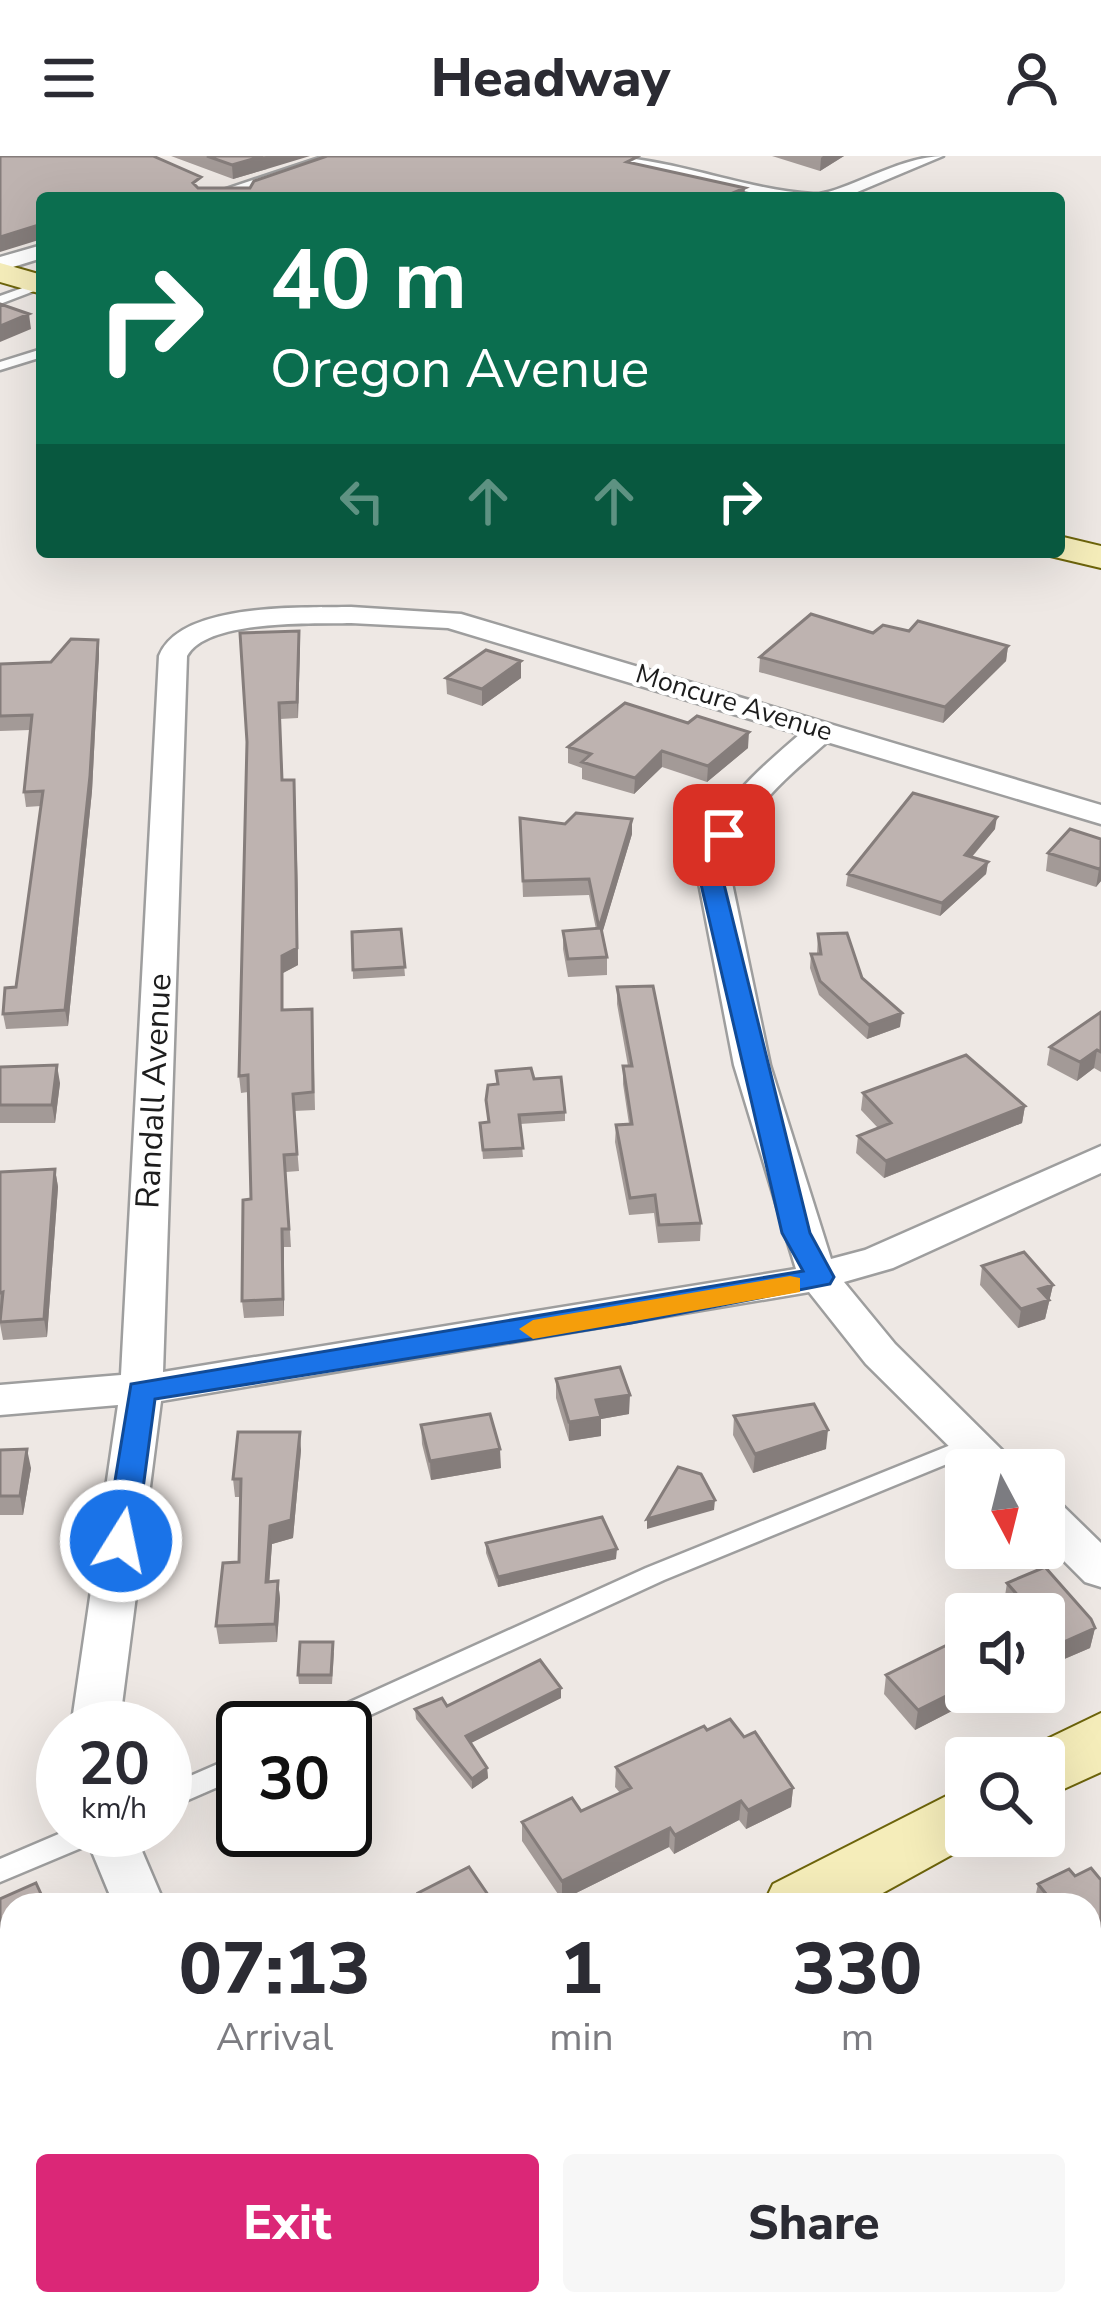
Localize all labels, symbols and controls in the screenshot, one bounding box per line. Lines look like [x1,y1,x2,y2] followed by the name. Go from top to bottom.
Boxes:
[431,41,670,115] text: Headway
[36,45,102,111] icon: menu
[999,45,1065,111] icon: person
[270,223,467,338] text: 40 m
[72,240,228,396] icon: right
[270,332,649,406] text: Oregon Avenue
[329,468,395,534] icon: left
[455,468,521,534] icon: ahead
[581,468,647,534] icon: ahead
[707,468,773,534] icon: right
[631,656,837,750] street label: Moncure Avenue
[673,784,775,886] pin
[691,802,757,868] icon: arrive
[125,972,183,1210] street label: Randall Avenue
[945,1449,1065,1569] north arrow
[945,1449,1065,1857] map controls
[58,1478,184,1604] position arrow
[945,1593,1065,1713] button: sound
[216,1701,372,1857] speed limit sign: 30
[78,1723,150,1805] text: 20
[945,1737,1065,1857] button: search
[81,1788,147,1829] text: km/h
[179,1920,370,2018] text: 07:13
[560,1920,603,2018] text: 1
[793,1920,922,2018] text: 330
[216,2011,333,2064] text: Arrival
[549,2011,614,2064] text: min
[841,2011,874,2064] text: m
[36,2154,539,2292] button: Exit
[563,2154,1065,2292] button: Share

